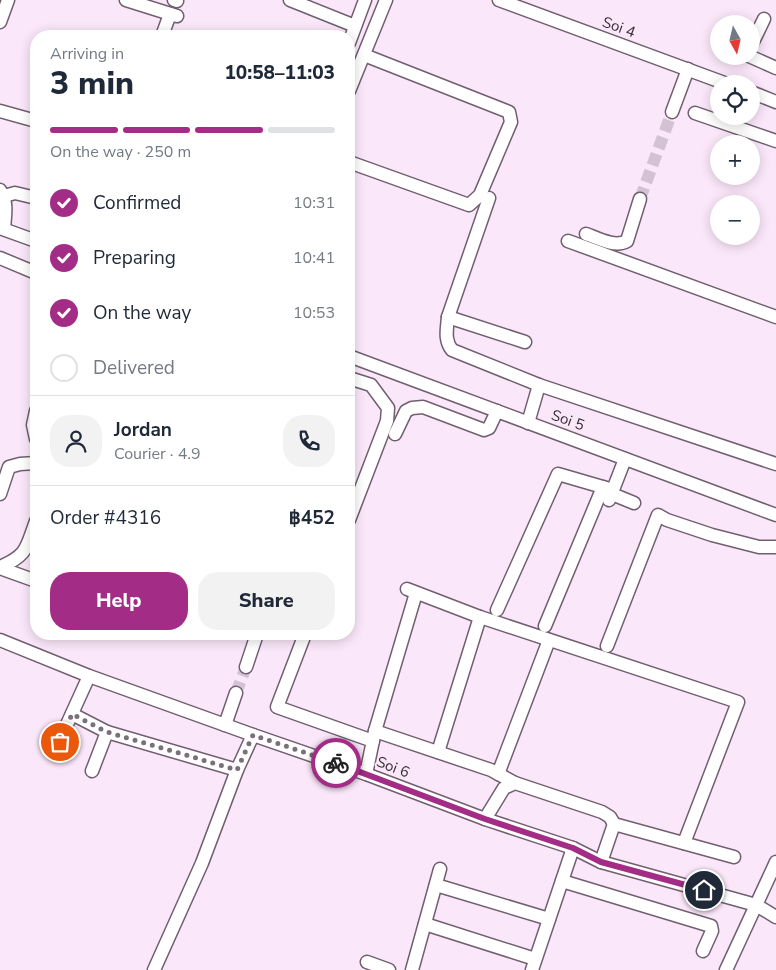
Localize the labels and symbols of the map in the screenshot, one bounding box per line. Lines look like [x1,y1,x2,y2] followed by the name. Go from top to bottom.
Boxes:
[600,12,638,42] street label: Soi 4
[710,15,760,65] north arrow
[549,405,587,435] street label: Soi 5
[39,721,81,763] pin
[311,738,361,788] courier
[374,752,412,782] street label: Soi 6
[683,869,725,911] pin

